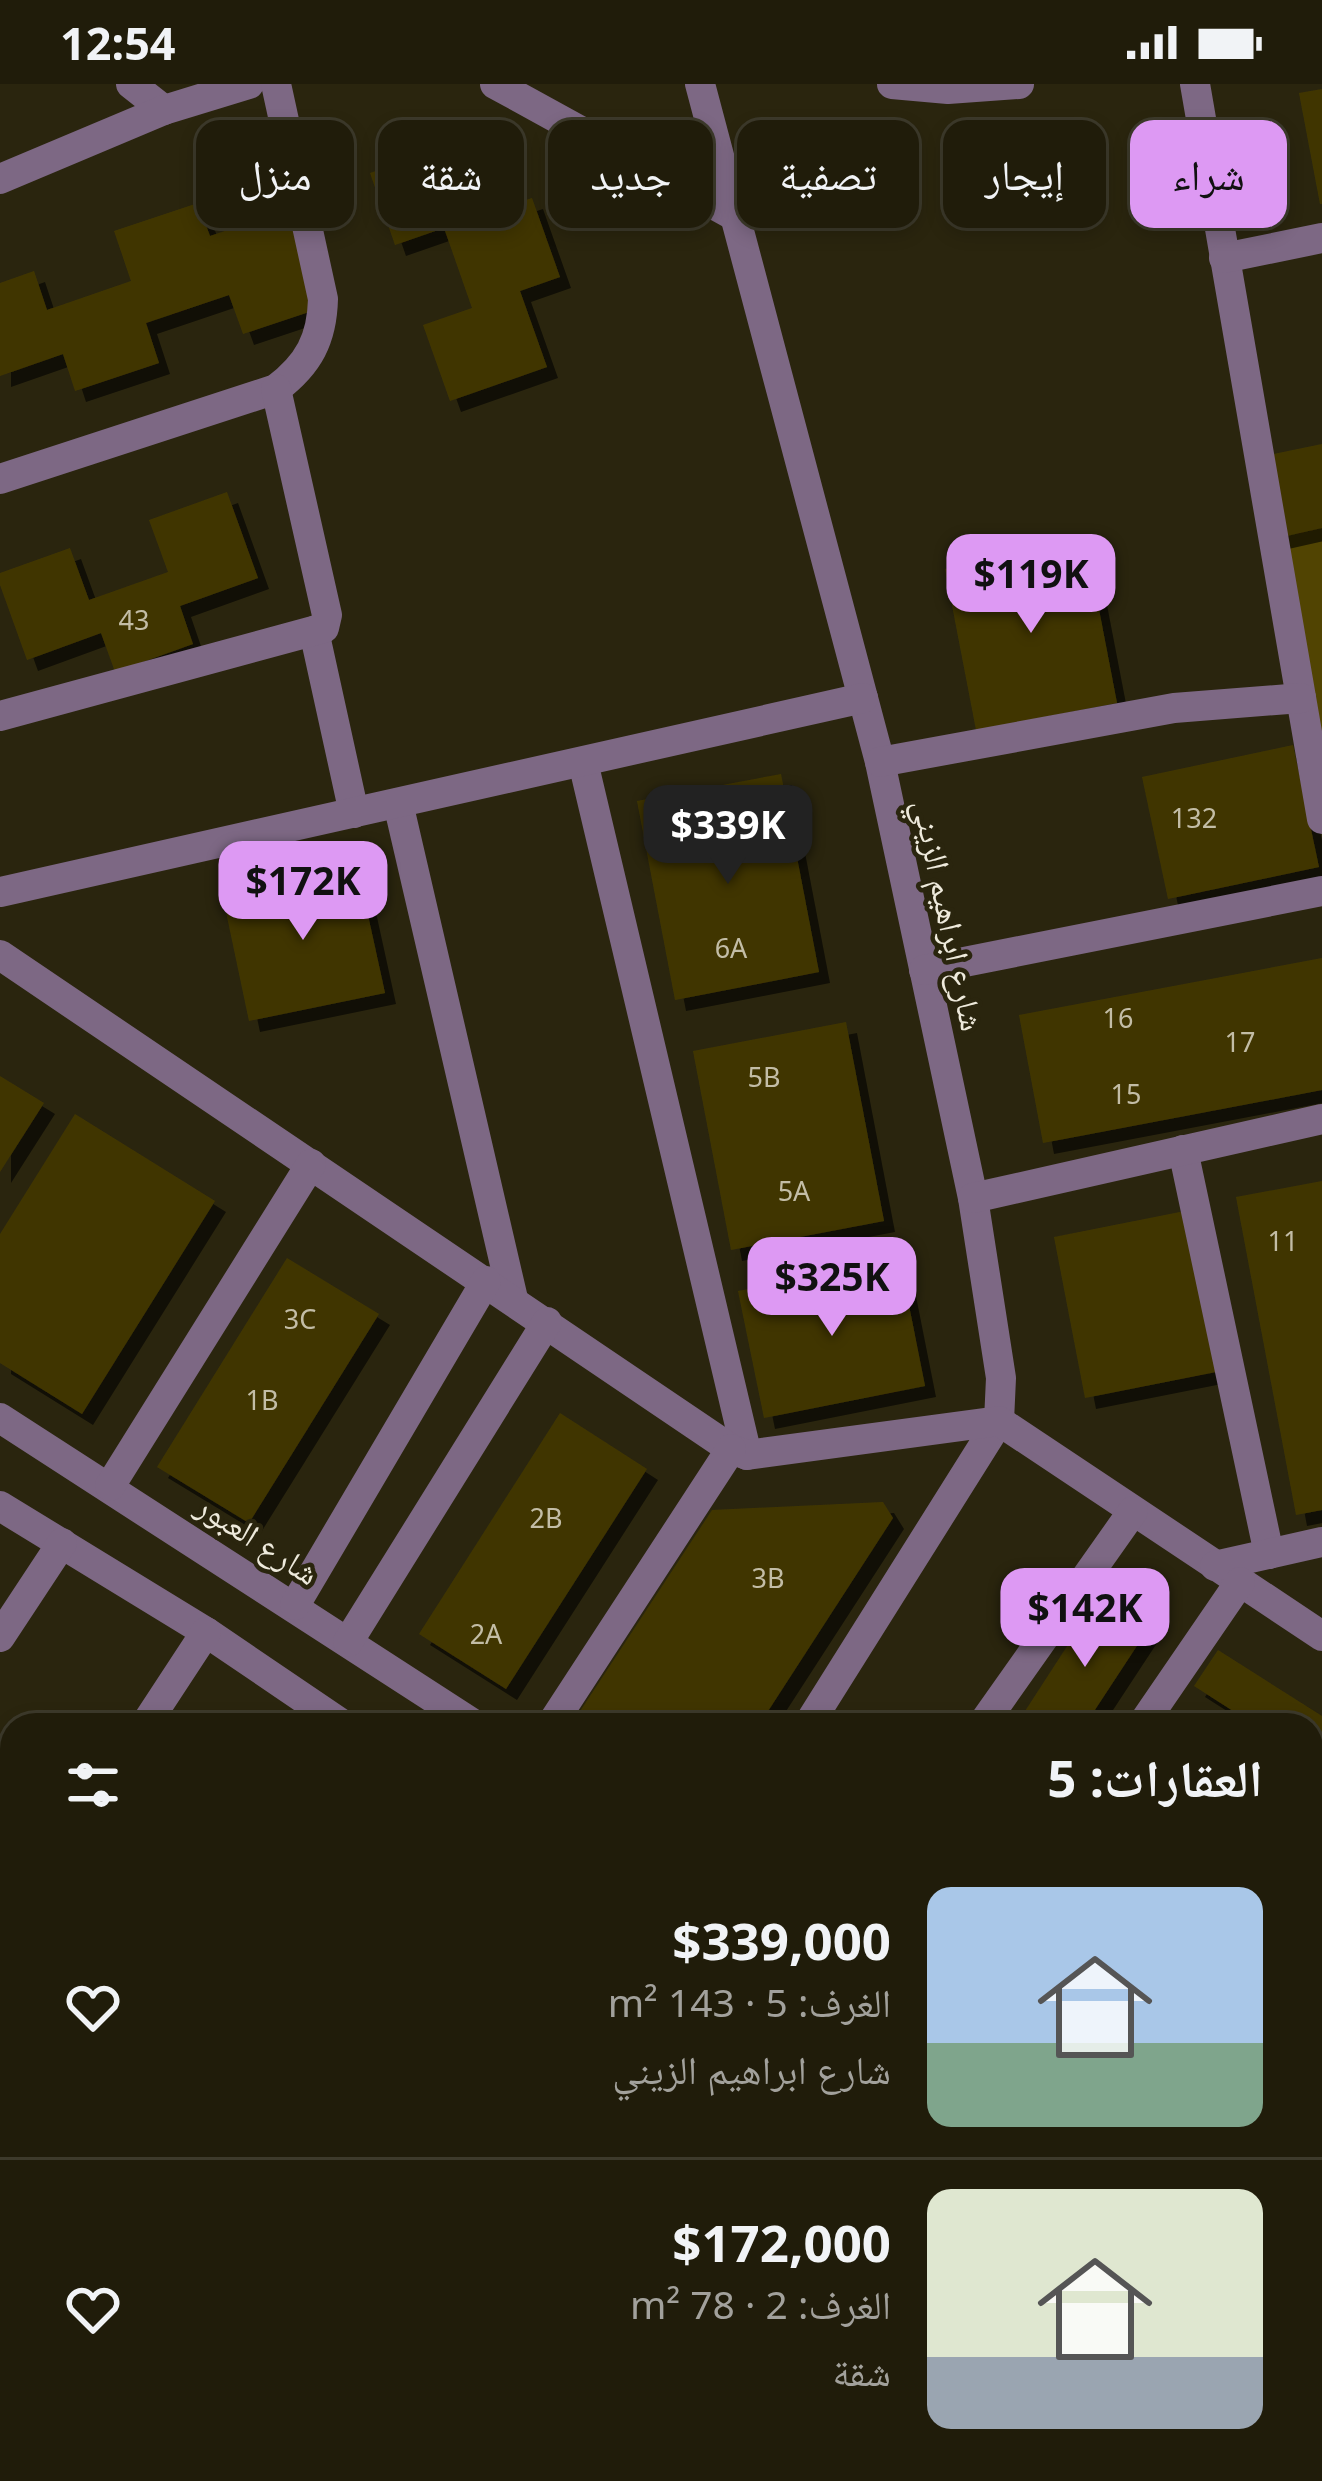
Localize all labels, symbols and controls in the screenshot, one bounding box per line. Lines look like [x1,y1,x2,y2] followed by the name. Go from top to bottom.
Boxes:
[60,12,176,73] text: 12:54
[196,120,354,228] chip: منزل
[378,120,524,228] chip: شقة
[548,120,713,228] chip: جديد
[737,120,919,228] chip: تصفية
[943,120,1106,228] chip: إيجار
[1130,120,1287,228] chip: شراء
[947,534,1115,636] pin: $119K
[973,546,1089,599] text: $119K
[119,601,149,638] house number: 43
[644,785,812,887] pin: $339K
[899,795,996,1036] street label: شارع ابراهيم الزيني
[670,797,786,850] text: $339K
[1171,799,1217,836] house number: 132
[219,841,387,943] pin: $172K
[245,853,361,906] text: $172K
[715,929,748,966] house number: 6A
[1103,999,1133,1036] house number: 16
[1225,1023,1255,1060] house number: 17
[748,1058,781,1095] house number: 5B
[1111,1075,1141,1112] house number: 15
[778,1172,811,1209] house number: 5A
[1268,1222,1298,1259] house number: 11
[748,1237,916,1339] pin: $325K
[774,1249,890,1302] text: $325K
[284,1300,316,1337] house number: 3C
[246,1381,279,1418] house number: 1B
[187,1482,328,1595] street label: شارع العبور
[530,1499,563,1536] house number: 2B
[752,1559,785,1596] house number: 3B
[1001,1568,1169,1670] pin: $142K
[1027,1580,1143,1633] text: $142K
[470,1615,503,1652] house number: 2A
[1047,1742,1263,1812] text: العقارات: 5
[60,1752,126,1818] icon: filters
[672,1905,891,1975] text: $339,000
[1023,1935,1167,2079] icon: home
[60,1974,126,2040] icon: heart
[608,1975,891,2028] text: الغرف: 5 · 143 m²
[612,2042,891,2095] text: شارع ابراهيم الزيني
[672,2207,891,2277] text: $172,000
[1023,2237,1167,2381] icon: home
[60,2276,126,2342] icon: heart
[630,2277,891,2330] text: الغرف: 2 · 78 m²
[833,2344,891,2397] text: شقة

